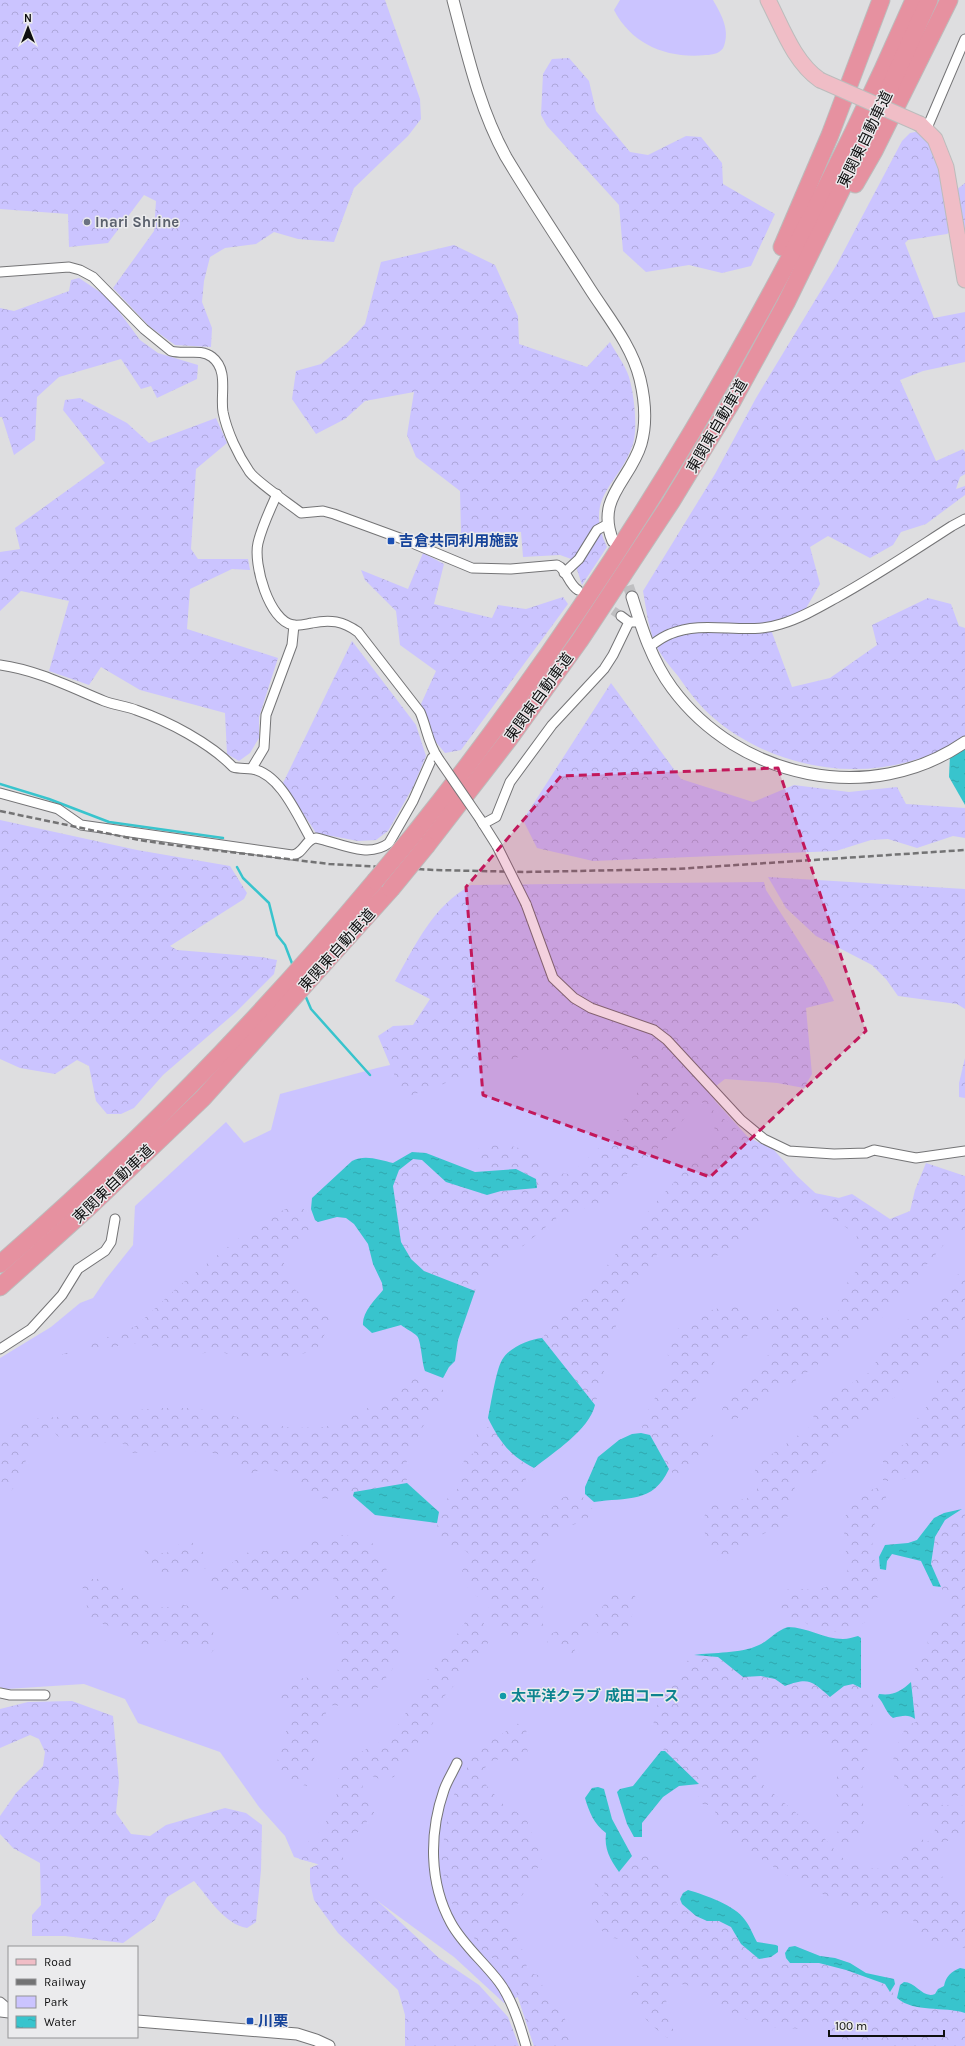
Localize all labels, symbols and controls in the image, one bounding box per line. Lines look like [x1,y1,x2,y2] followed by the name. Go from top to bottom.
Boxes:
[8,8,48,48] north arrow
[24,12,32,25] text: N
[834,88,896,190] street label: 東関東自動車道
[95,213,179,231] place label: Inari Shrine
[82,217,92,227] marker: Inari Shrine
[683,376,751,476] street label: 東関東自動車道
[399,532,519,550] place label: 吉倉共同利用施設
[386,536,396,546] marker: 吉倉共同利用施設
[501,649,577,745] street label: 東関東自動車道
[295,905,379,995] street label: 東関東自動車道
[69,1141,157,1227] street label: 東関東自動車道
[511,1687,679,1705] place label: 太平洋クラブ 成田コース
[498,1691,508,1701] marker: 太平洋クラブ 成田コース
[8,1946,138,2038] legend
[44,1955,72,1969] text: Road
[44,1975,86,1989] text: Railway
[44,1995,69,2009] text: Park
[258,2012,288,2030] place label: 川栗
[829,2012,944,2038] scale bar
[44,2015,77,2029] text: Water
[245,2016,255,2026] marker: 川栗
[835,2019,867,2033] text: 100 m

